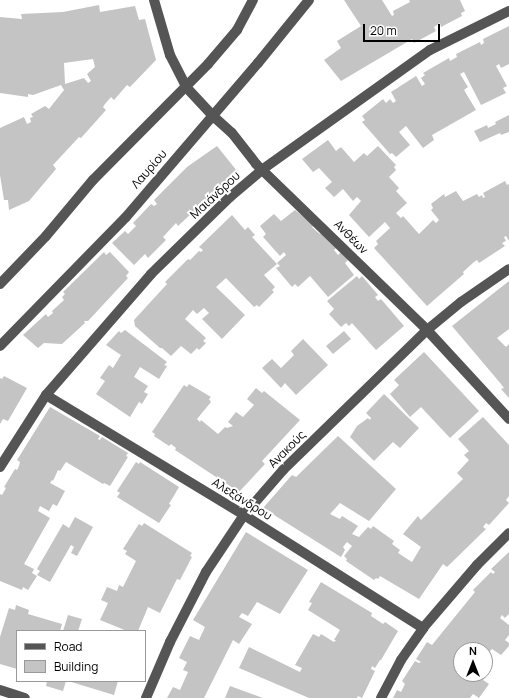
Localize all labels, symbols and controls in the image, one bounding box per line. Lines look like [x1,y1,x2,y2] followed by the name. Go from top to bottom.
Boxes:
[365,16,442,42] scale bar
[370,22,397,39] text: 20 m
[128,147,170,191] street label: Λαυρίου
[187,168,243,222] street label: Μαιάνδρου
[331,217,371,257] street label: Ανθέων
[265,427,309,471] street label: Ανακούς
[209,475,275,523] street label: Αλεξάνδρου
[16,630,146,682] legend
[54,638,82,655] text: Road
[453,642,493,682] north arrow
[469,643,477,658] text: N
[54,658,98,675] text: Building

